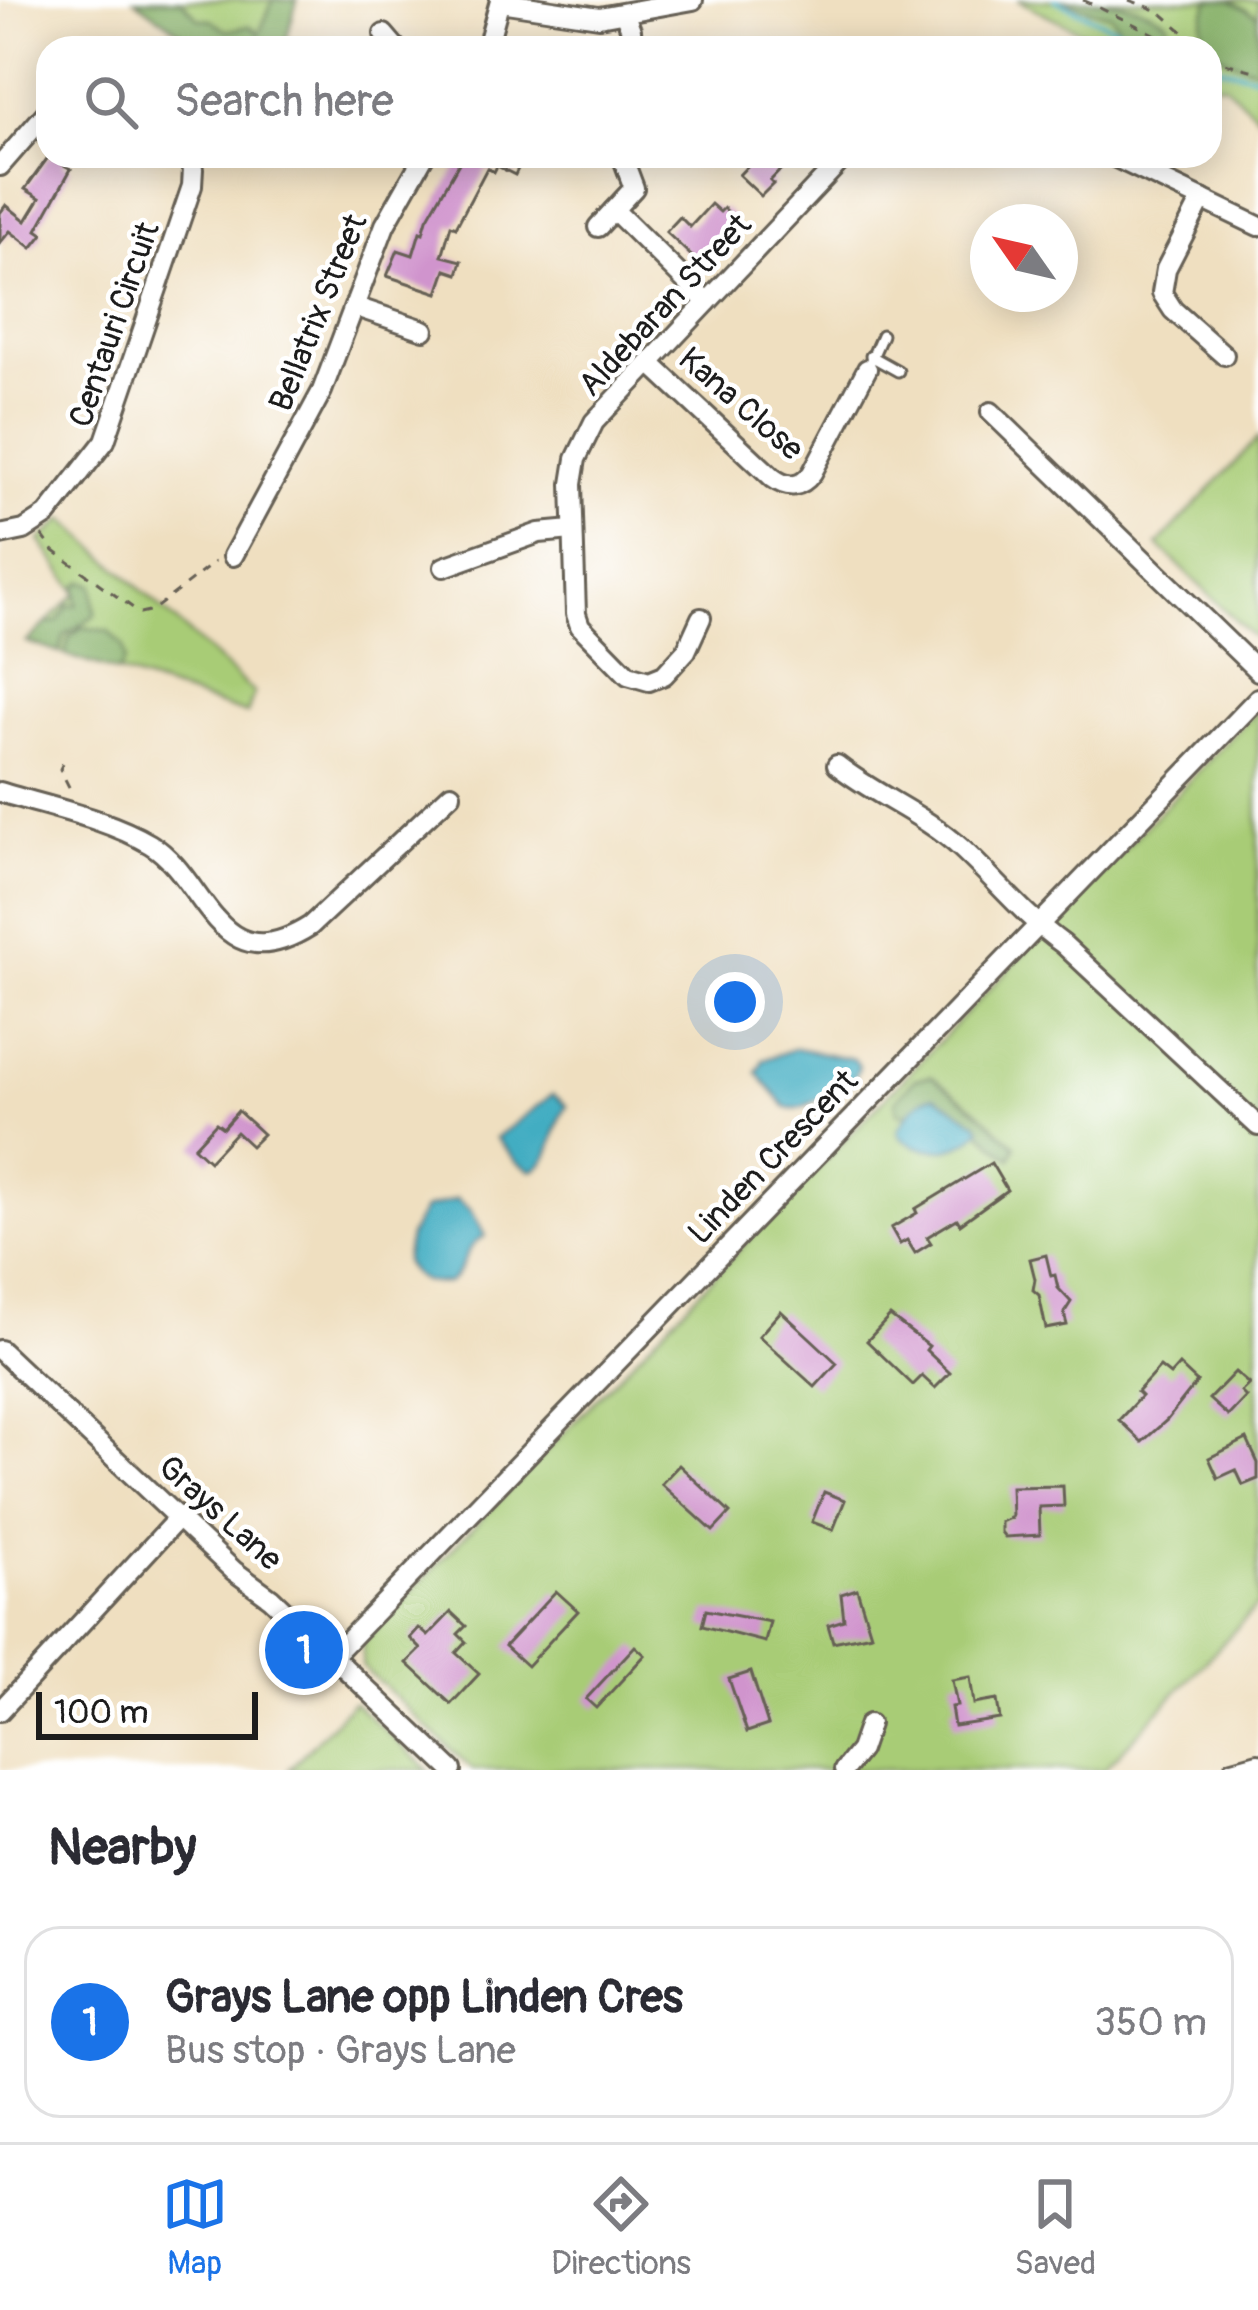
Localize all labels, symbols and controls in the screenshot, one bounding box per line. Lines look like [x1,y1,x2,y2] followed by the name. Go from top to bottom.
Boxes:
[36,36,1222,168] search box
[78,69,144,135] icon: search
[174,74,394,130] text: Search here
[970,204,1078,312] north arrow
[570,205,761,405] street label: Aldebaran Street
[260,207,377,417] street label: Bellatrix Street
[60,216,169,432] street label: Centauri Circuit
[670,339,812,470] street label: Kana Close
[705,972,765,1032] your location
[679,1061,867,1253] street label: Linden Crescent
[149,1447,291,1580] street label: Grays Lane
[265,1605,343,1695] pin: 1
[36,1686,258,1739] scale bar
[54,1692,148,1733] text: 100 m
[48,1816,196,1880] text: Nearby
[165,1970,683,2026] text: Grays Lane opp Linden Cres
[82,1998,98,2047] text: 1
[1094,1998,1207,2047] text: 350 m
[165,2026,516,2075] text: Bus stop · Grays Lane
[162,2171,228,2284] tab: Map
[551,2171,691,2284] tab: Directions
[1014,2171,1096,2284] tab: Saved

